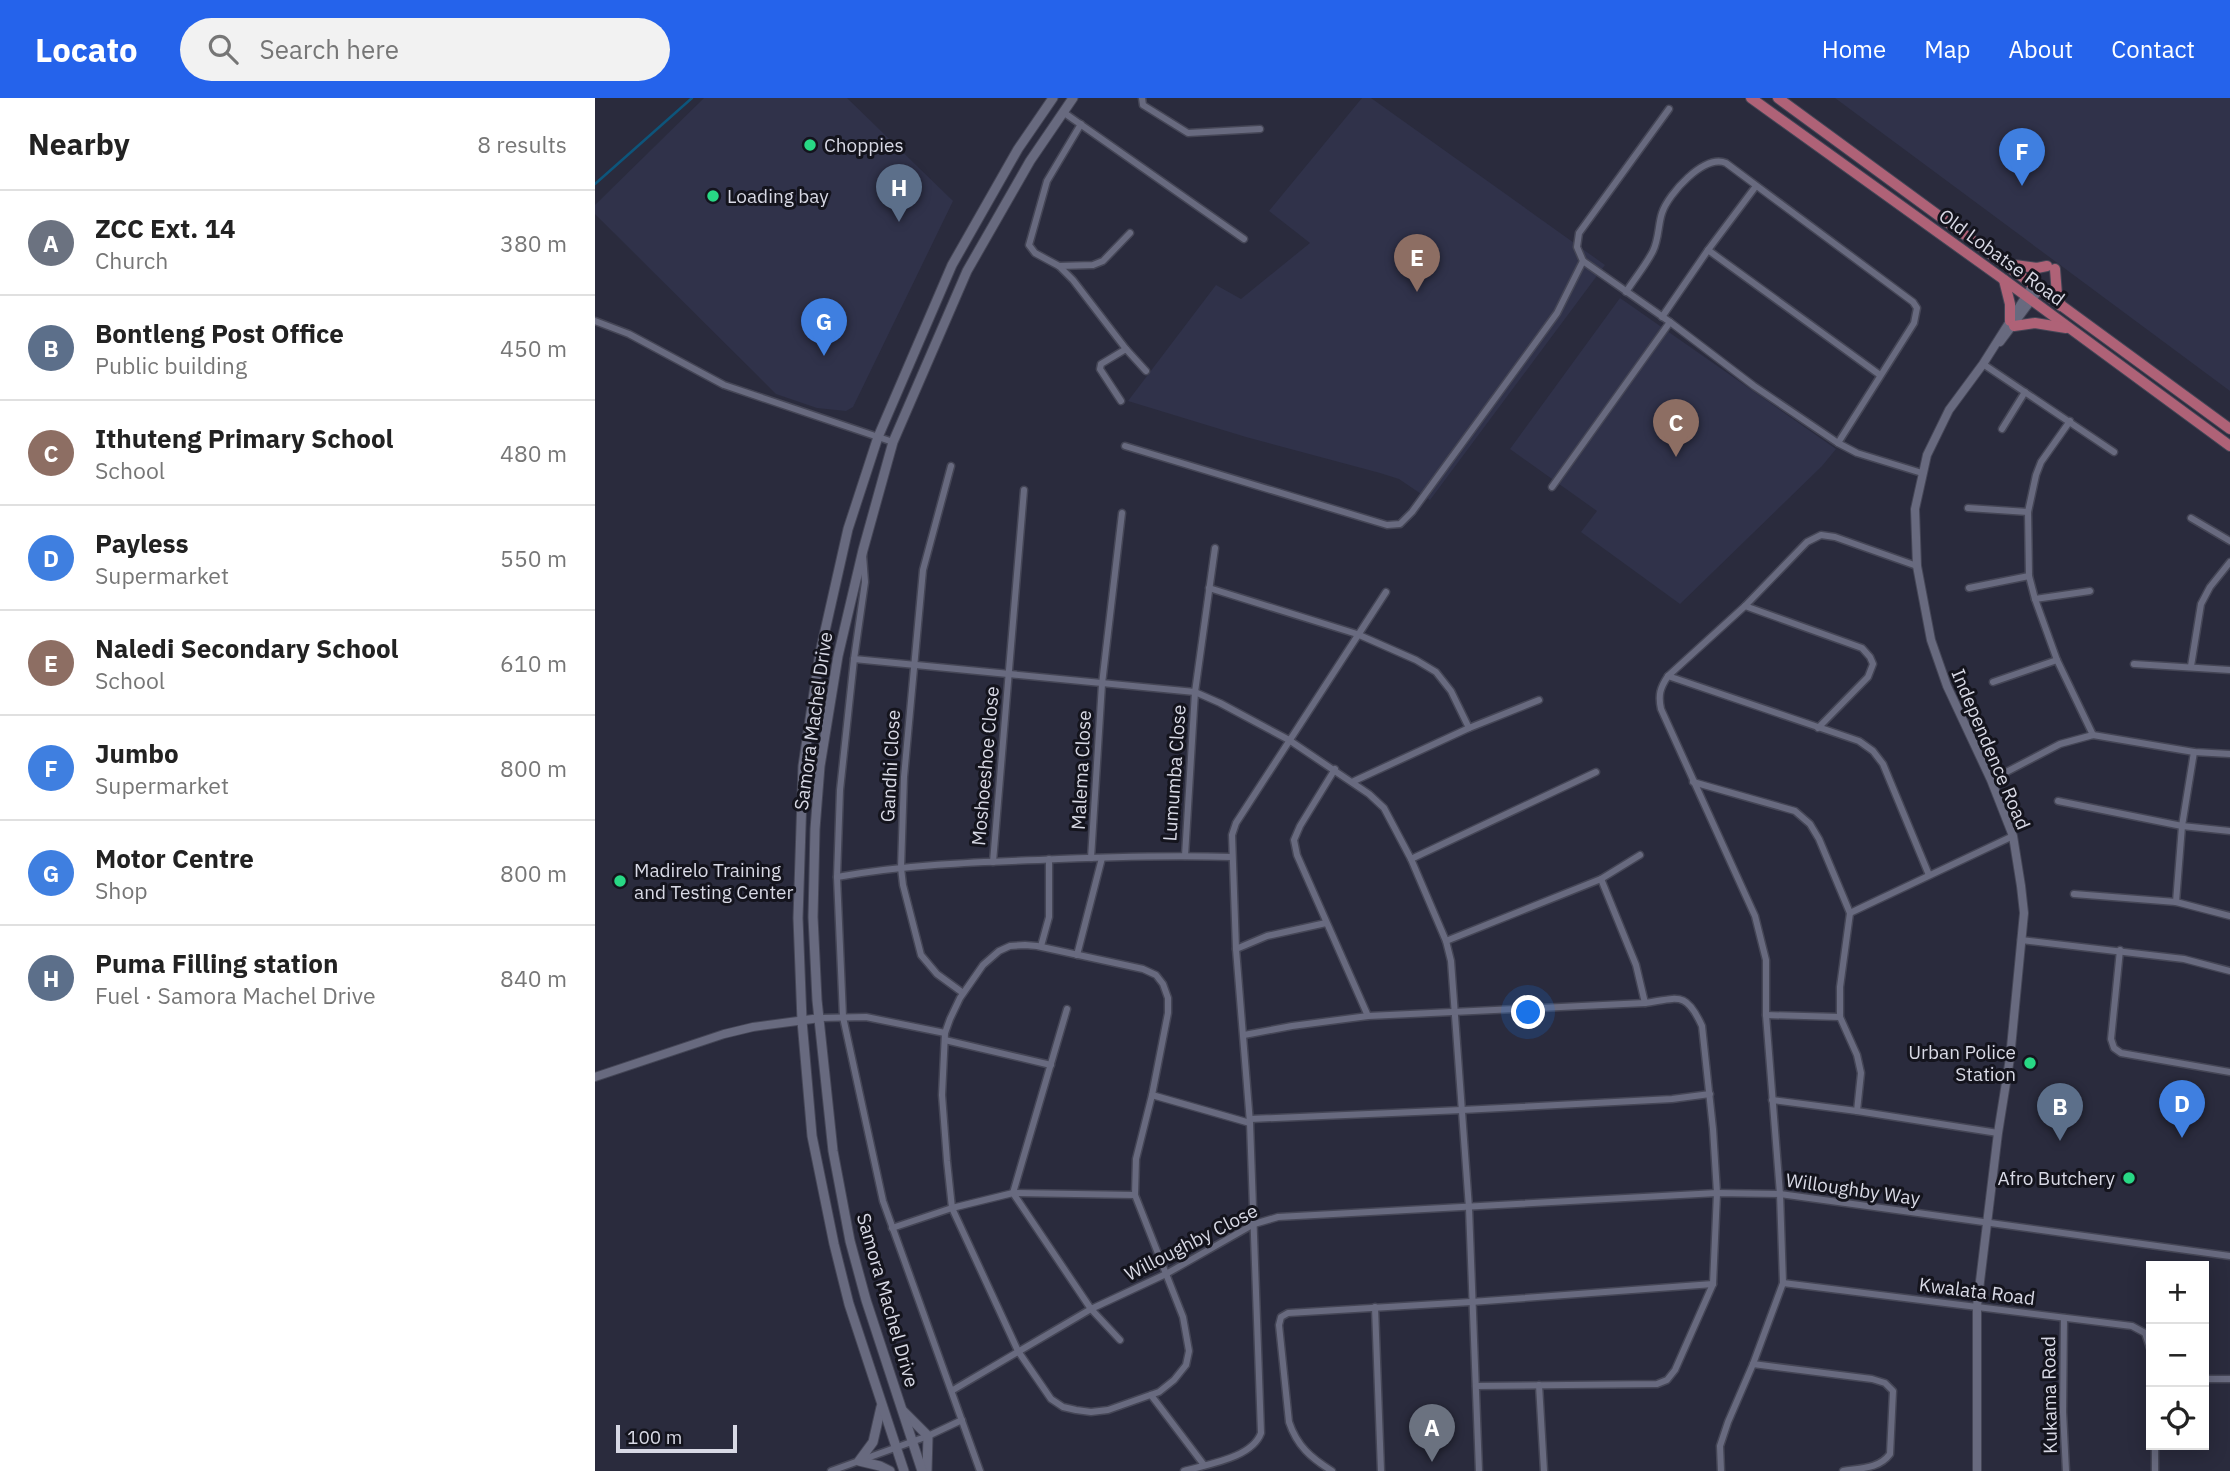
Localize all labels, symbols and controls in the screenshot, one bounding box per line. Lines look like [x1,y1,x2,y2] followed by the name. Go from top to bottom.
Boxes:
[180,18,670,81] search box
[35,28,138,71] text: Locato
[204,30,242,68] icon: search
[260,32,399,66] text: Search here
[1822,33,1886,65] text: Home
[1924,33,1970,65] text: Map
[2008,33,2073,65] text: About
[2111,33,2195,65] text: Contact
[28,124,130,163] text: Nearby
[1999,128,2045,186] pin: F
[477,129,567,159] text: 8 results
[824,133,904,157] place label: Choppies
[802,137,818,153] marker: Choppies
[876,164,922,222] pin: H
[727,184,829,208] place label: Loading bay
[705,188,721,204] marker: Loading bay
[1934,203,2070,311] street label: Old Lobatse Road
[95,211,236,245] text: ZCC Ext. 14
[43,228,59,258] text: A
[500,228,567,258] text: 380 m
[1394,234,1440,292] pin: E
[95,245,168,275] text: Church
[801,298,847,356] pin: G
[95,316,344,350] text: Bontleng Post Office
[43,333,59,363] text: B
[500,333,567,363] text: 450 m
[95,350,247,380] text: Public building
[1653,399,1699,457] pin: C
[95,421,393,455] text: Ithuteng Primary School
[44,438,58,468] text: C
[500,438,567,468] text: 480 m
[95,455,165,485] text: School
[95,526,189,560] text: Payless
[43,543,59,573] text: D
[500,543,567,573] text: 550 m
[95,560,229,590] text: Supermarket
[789,630,837,812] street label: Samora Machel Drive
[95,631,398,665] text: Naledi Secondary School
[44,648,58,678] text: E
[500,648,567,678] text: 610 m
[95,665,165,695] text: School
[1946,665,2036,833] street label: Independence Road
[966,685,1004,847] street label: Moshoeshoe Close
[1157,704,1191,842] street label: Lumumba Close
[875,709,905,823] street label: Gandhi Close
[1066,710,1096,830] street label: Malema Close
[95,736,179,770] text: Jumbo
[44,753,58,783] text: F
[500,753,567,783] text: 800 m
[95,770,229,800] text: Supermarket
[95,841,254,875] text: Motor Centre
[43,858,59,888] text: G
[500,858,567,888] text: 800 m
[634,858,793,904] place label: Madirelo Training and Testing Center
[612,873,628,889] marker: Madirelo Training and Testing Center
[95,875,148,905] text: Shop
[95,946,338,980] text: Puma Filling station
[43,963,59,993] text: H
[500,963,567,993] text: 840 m
[95,980,376,1010] text: Fuel · Samora Machel Drive
[1511,995,1545,1029] your location
[1908,1040,2016,1086] place label: Urban Police Station
[2022,1055,2038,1071] marker: Urban Police Station
[2159,1080,2205,1138] pin: D
[2037,1083,2083,1141] pin: B
[1997,1166,2116,1190] place label: Afro Butchery
[1784,1168,1922,1210] street label: Willoughby Way
[2121,1170,2137,1186] marker: Afro Butchery
[1120,1198,1262,1286] street label: Willoughby Close
[852,1210,924,1390] street label: Samora Machel Drive
[2146,1261,2209,1450] map controls
[2146,1261,2209,1324] button: +
[1918,1272,2036,1310] street label: Kwalata Road
[2146,1324,2209,1387] button: −
[2036,1336,2062,1454] street label: Kukama Road
[2146,1387,2209,1450] button: locate
[1409,1404,1455,1462] pin: A
[616,1422,737,1454] scale bar
[627,1425,682,1449] text: 100 m

